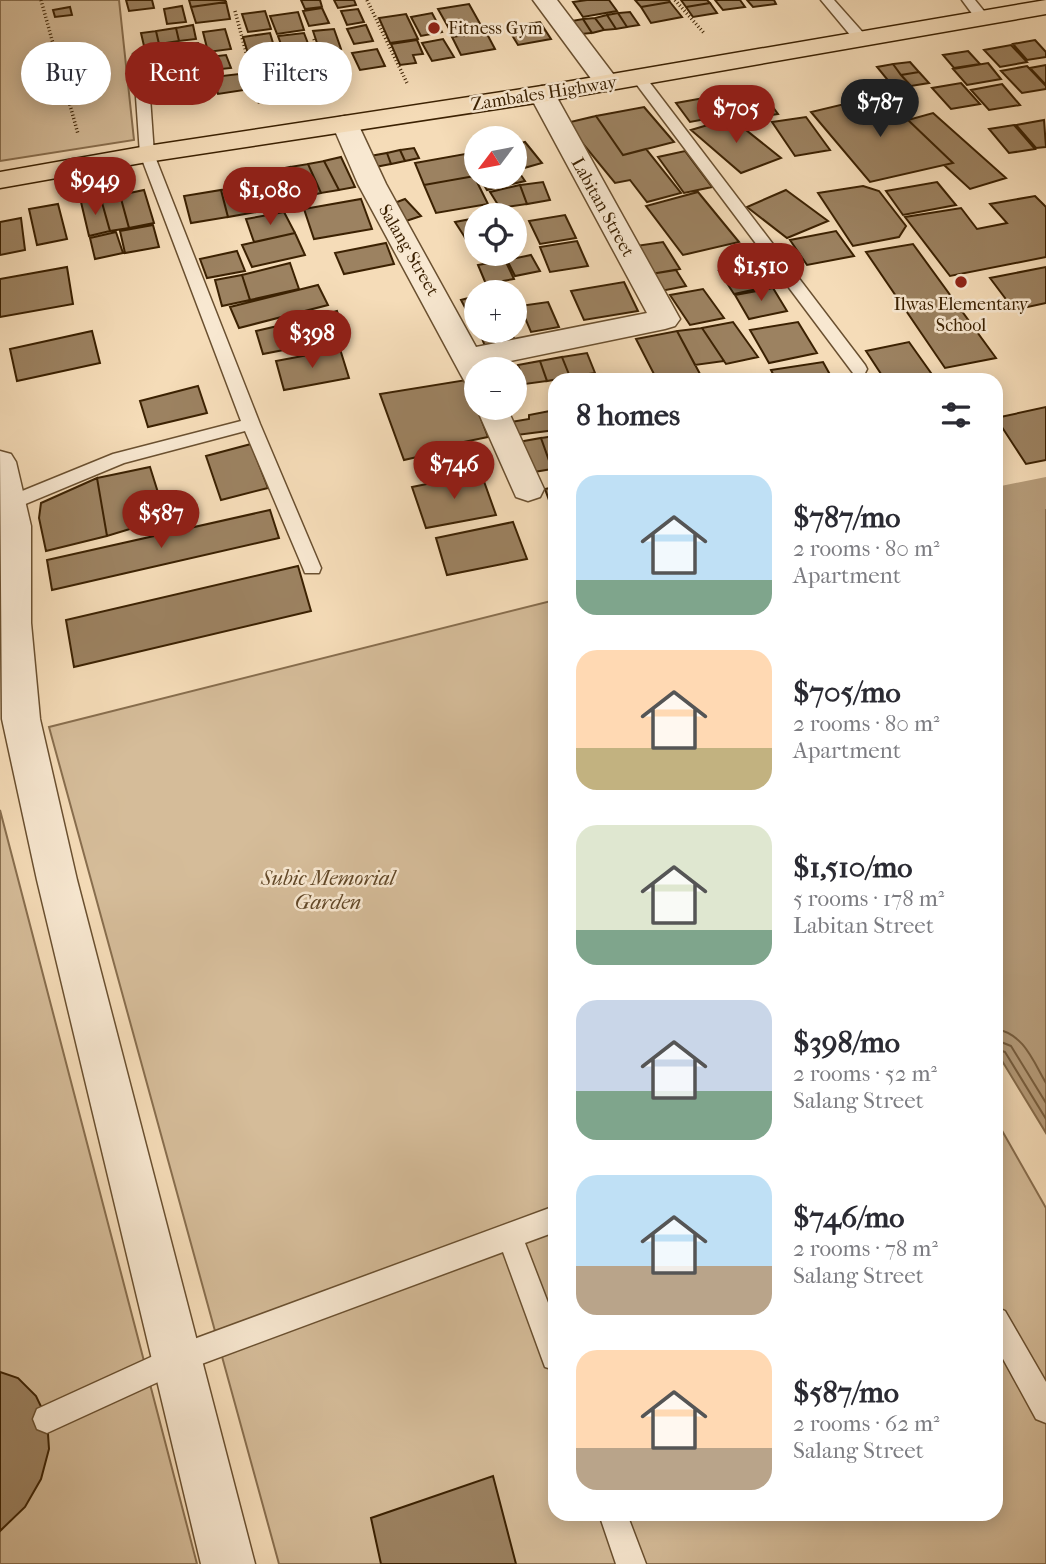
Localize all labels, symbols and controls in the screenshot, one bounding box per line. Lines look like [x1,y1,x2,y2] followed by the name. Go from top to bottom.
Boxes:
[448,18,543,39] place label: Fitness Gym
[426,20,442,36] marker: Fitness Gym
[21,42,111,105] chip: Buy
[125,42,224,105] chip: Rent
[238,42,352,105] chip: Filters
[470,71,620,115] street label: Zambales Highway
[839,80,921,139] pin: $787
[695,86,777,145] pin: $705
[857,88,903,115] text: $787
[713,94,759,121] text: $705
[464,126,527,189] north arrow
[464,126,527,420] map controls
[567,154,639,261] street label: Labitan Street
[54,158,136,217] pin: $949
[70,166,120,193] text: $949
[213,168,327,227] pin: $1,080
[239,176,301,203] text: $1,080
[374,201,444,300] street label: Salang Street
[464,203,527,266] button: locate
[704,244,818,303] pin: $1,510
[733,252,789,279] text: $1,510
[953,274,969,290] marker: Ilwas Elementary School
[464,280,527,343] button: +
[894,294,1030,336] place label: Ilwas Elementary School
[271,310,353,370] pin: $398
[289,319,335,346] text: $398
[464,357,527,420] button: −
[937,396,975,434] icon: filters
[576,398,680,433] text: 8 homes
[413,442,495,501] pin: $746
[429,450,479,477] text: $746
[120,490,202,550] pin: $587
[138,499,184,526] text: $587
[793,500,901,535] text: $787/mo
[632,503,716,587] icon: home
[793,535,940,562] text: 2 rooms · 80 m²
[793,562,901,589] text: Apartment
[793,675,901,710] text: $705/mo
[632,678,716,762] icon: home
[793,710,940,737] text: 2 rooms · 80 m²
[793,737,901,764] text: Apartment
[793,850,913,885] text: $1,510/mo
[632,853,716,937] icon: home
[260,866,398,914] park label: Subic Memorial Garden
[793,885,944,912] text: 5 rooms · 178 m²
[793,912,934,939] text: Labitan Street
[793,1025,900,1060] text: $398/mo
[632,1028,716,1112] icon: home
[793,1060,937,1087] text: 2 rooms · 52 m²
[793,1087,924,1114] text: Salang Street
[793,1200,904,1235] text: $746/mo
[632,1203,716,1287] icon: home
[793,1235,938,1262] text: 2 rooms · 78 m²
[793,1262,924,1289] text: Salang Street
[793,1375,899,1410] text: $587/mo
[632,1378,716,1462] icon: home
[793,1410,940,1437] text: 2 rooms · 62 m²
[793,1437,924,1464] text: Salang Street

